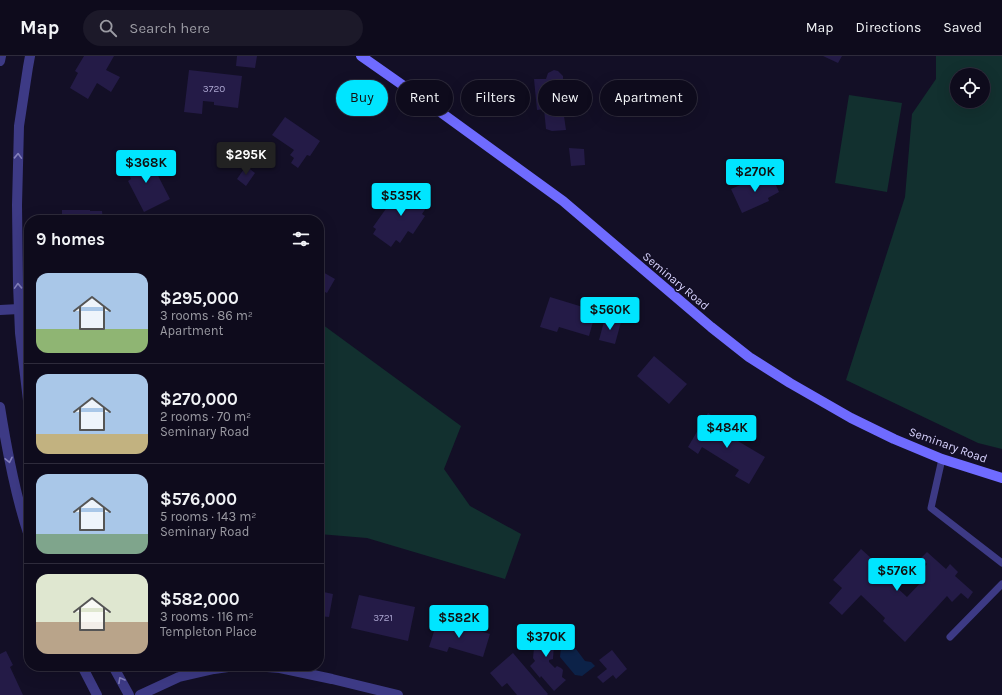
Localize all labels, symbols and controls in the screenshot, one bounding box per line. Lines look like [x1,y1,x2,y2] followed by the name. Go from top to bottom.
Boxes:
[83,10,363,46] search box
[20,17,59,39] text: Map
[97,17,119,39] icon: search
[129,19,210,37] text: Search here
[806,19,834,36] text: Map
[856,19,921,36] text: Directions
[943,19,982,36] text: Saved
[950,68,990,108] map controls
[950,68,990,108] button: locate
[336,80,388,116] chip: Buy
[396,80,453,116] chip: Rent
[461,80,530,116] chip: Filters
[538,80,592,116] chip: New
[600,80,697,116] chip: Apartment
[203,83,225,95] house number: 3720
[218,142,274,176] pin: $295K
[226,147,266,162] text: $295K
[118,150,174,184] pin: $368K
[14,153,22,159] one-way arrow
[125,155,167,170] text: $368K
[727,159,783,193] pin: $270K
[735,164,775,179] text: $270K
[373,183,429,217] pin: $535K
[381,188,421,203] text: $535K
[290,228,312,250] icon: filters
[36,229,105,249] text: 9 homes
[640,249,712,313] street label: Seminary Road
[14,283,22,289] one-way arrow
[160,288,239,308] text: $295,000
[68,289,116,337] icon: home
[582,297,638,331] pin: $560K
[589,302,631,317] text: $560K
[160,308,253,323] text: 3 rooms · 86 m²
[160,323,223,338] text: Apartment
[160,389,238,409] text: $270,000
[68,390,116,438] icon: home
[160,409,251,424] text: 2 rooms · 70 m²
[699,415,755,449] pin: $484K
[706,420,748,435] text: $484K
[160,424,249,439] text: Seminary Road
[907,424,989,466] street label: Seminary Road
[5,456,13,463] one-way arrow
[160,489,237,509] text: $576,000
[68,490,116,538] icon: home
[160,509,257,524] text: 5 rooms · 143 m²
[160,524,249,539] text: Seminary Road
[869,558,925,592] pin: $576K
[877,563,917,578] text: $576K
[160,589,239,609] text: $582,000
[68,590,116,638] icon: home
[431,605,487,639] pin: $582K
[160,609,254,624] text: 3 rooms · 116 m²
[438,610,480,625] text: $582K
[373,612,393,624] house number: 3721
[160,624,257,639] text: Templeton Place
[518,624,574,658] pin: $370K
[526,629,566,644] text: $370K
[119,677,126,685] one-way arrow

